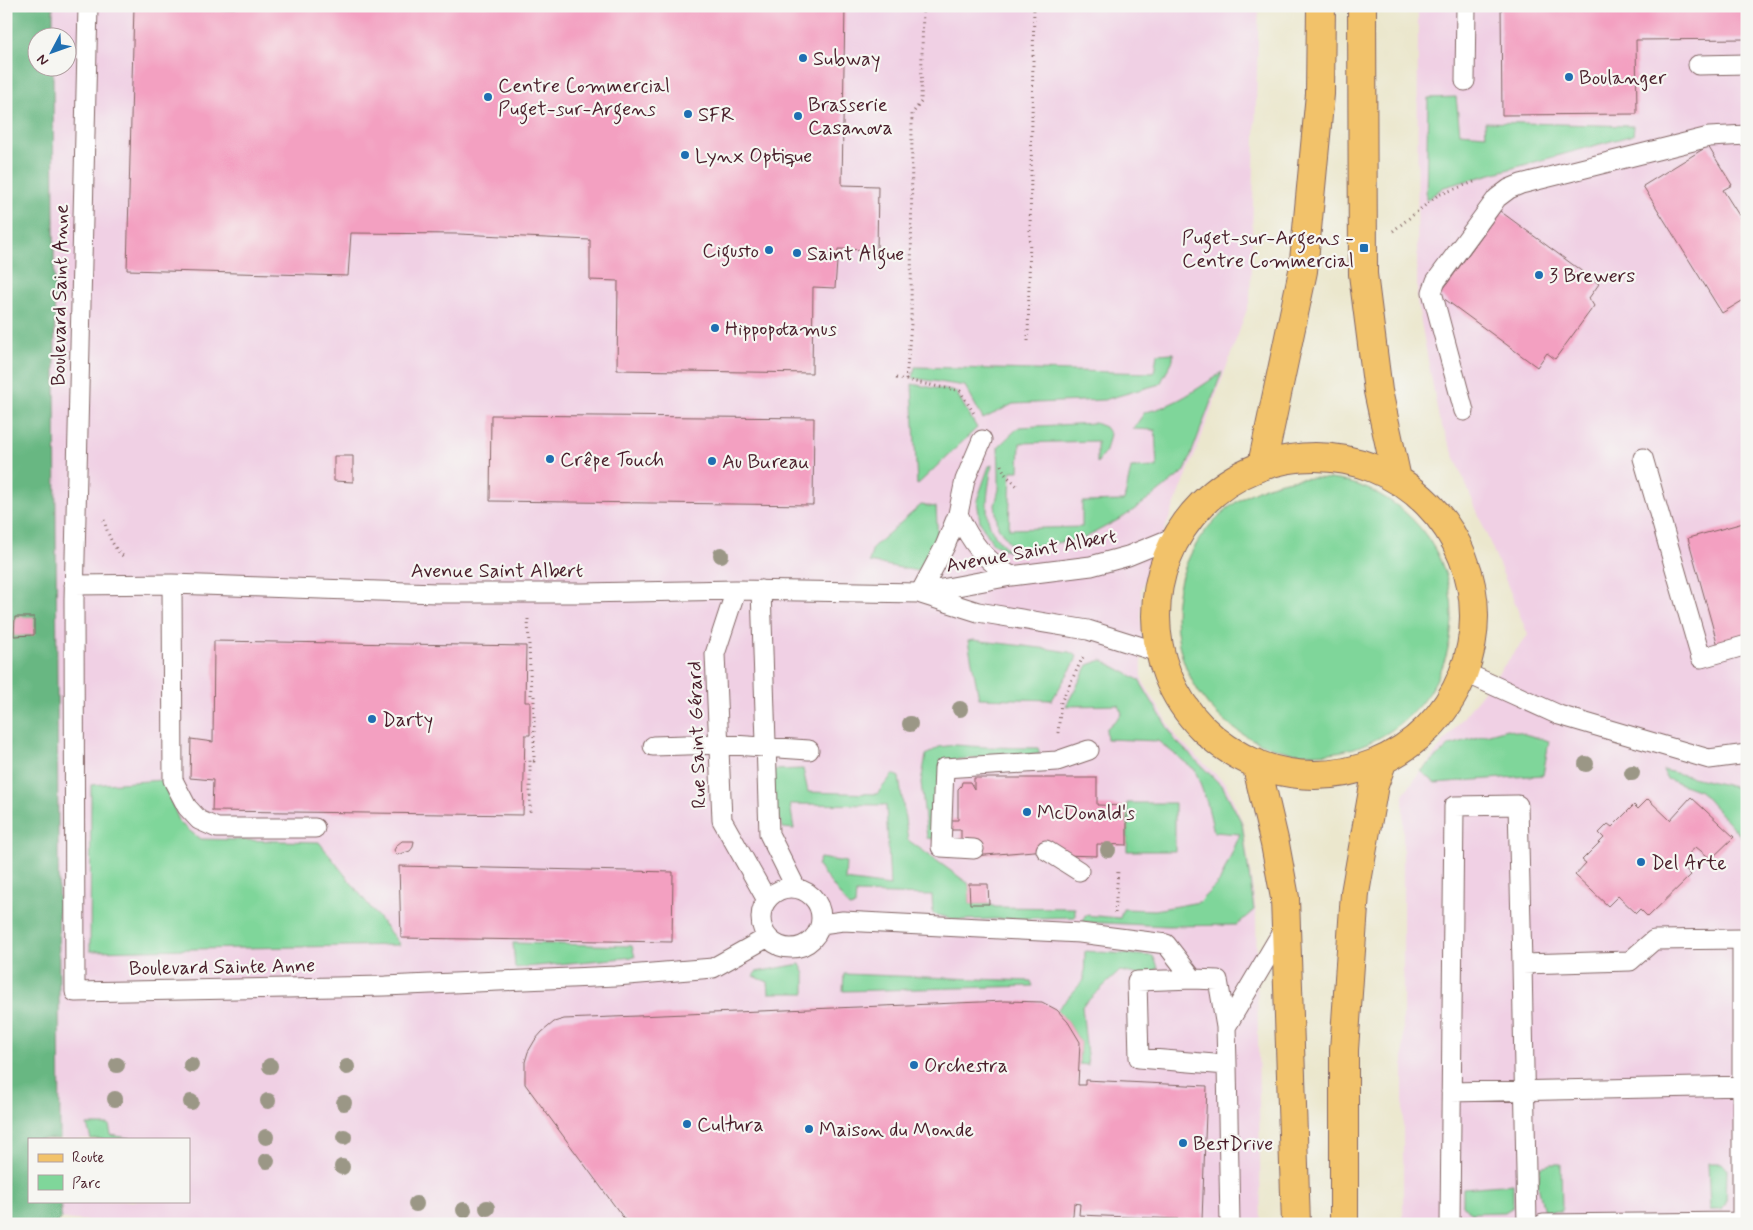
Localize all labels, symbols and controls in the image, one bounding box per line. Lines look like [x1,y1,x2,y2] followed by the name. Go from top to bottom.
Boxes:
[28,28,78,78] north arrow
[813,46,880,73] place label: Subway
[33,50,53,69] text: N
[797,52,809,64] marker: Subway
[1579,65,1667,92] place label: Boulanger
[1563,71,1575,83] marker: Boulanger
[498,73,670,125] place label: Centre Commercial Puget-sur-Argens
[482,91,494,103] marker: Centre Commercial Puget-sur-Argens
[808,92,893,142] place label: Brasserie Casanova
[698,102,734,129] place label: SFR
[682,108,694,120] marker: SFR
[792,110,804,122] marker: Brasserie Casanova
[695,143,812,170] place label: Lynx Optique
[679,149,691,161] marker: Lynx Optique
[45,204,76,386] street label: Boulevard Saint Anne
[1182,225,1354,275] place label: Puget-sur-Argens - Centre Commercial
[702,238,759,267] place label: Cigusto
[807,241,904,270] place label: Saint Algue
[1358,242,1370,254] marker: Puget-sur-Argens - Centre Commercial
[763,244,775,256] marker: Cigusto
[791,247,803,259] marker: Saint Algue
[1549,263,1635,290] place label: 3 Brewers
[1533,269,1545,281] marker: 3 Brewers
[725,316,837,343] place label: Hippopotamus
[709,322,721,334] marker: Hippopotamus
[560,447,664,474] place label: Crêpe Touch
[722,449,809,476] place label: Au Bureau
[544,453,556,465] marker: Crêpe Touch
[706,455,718,467] marker: Au Bureau
[944,523,1119,580] street label: Avenue Saint Albert
[411,558,583,585] street label: Avenue Saint Albert
[681,661,714,809] street label: Rue Saint Gérard
[382,707,433,734] place label: Darty
[366,713,378,725] marker: Darty
[1037,800,1135,827] place label: McDonald's
[1021,806,1033,818] marker: McDonald's
[1651,850,1727,877] place label: Del Arte
[1635,856,1647,868] marker: Del Arte
[129,952,315,983] street label: Boulevard Sainte Anne
[924,1053,1008,1080] place label: Orchestra
[908,1059,920,1071] marker: Orchestra
[697,1112,764,1139] place label: Cultura
[819,1117,974,1144] place label: Maison du Monde
[681,1118,693,1130] marker: Cultura
[803,1123,815,1135] marker: Maison du Monde
[1193,1131,1273,1158] place label: BestDrive
[1177,1137,1189,1149] marker: BestDrive
[28,1138,190,1202] legend
[72,1148,105,1168] text: Route
[72,1174,100,1194] text: Parc

